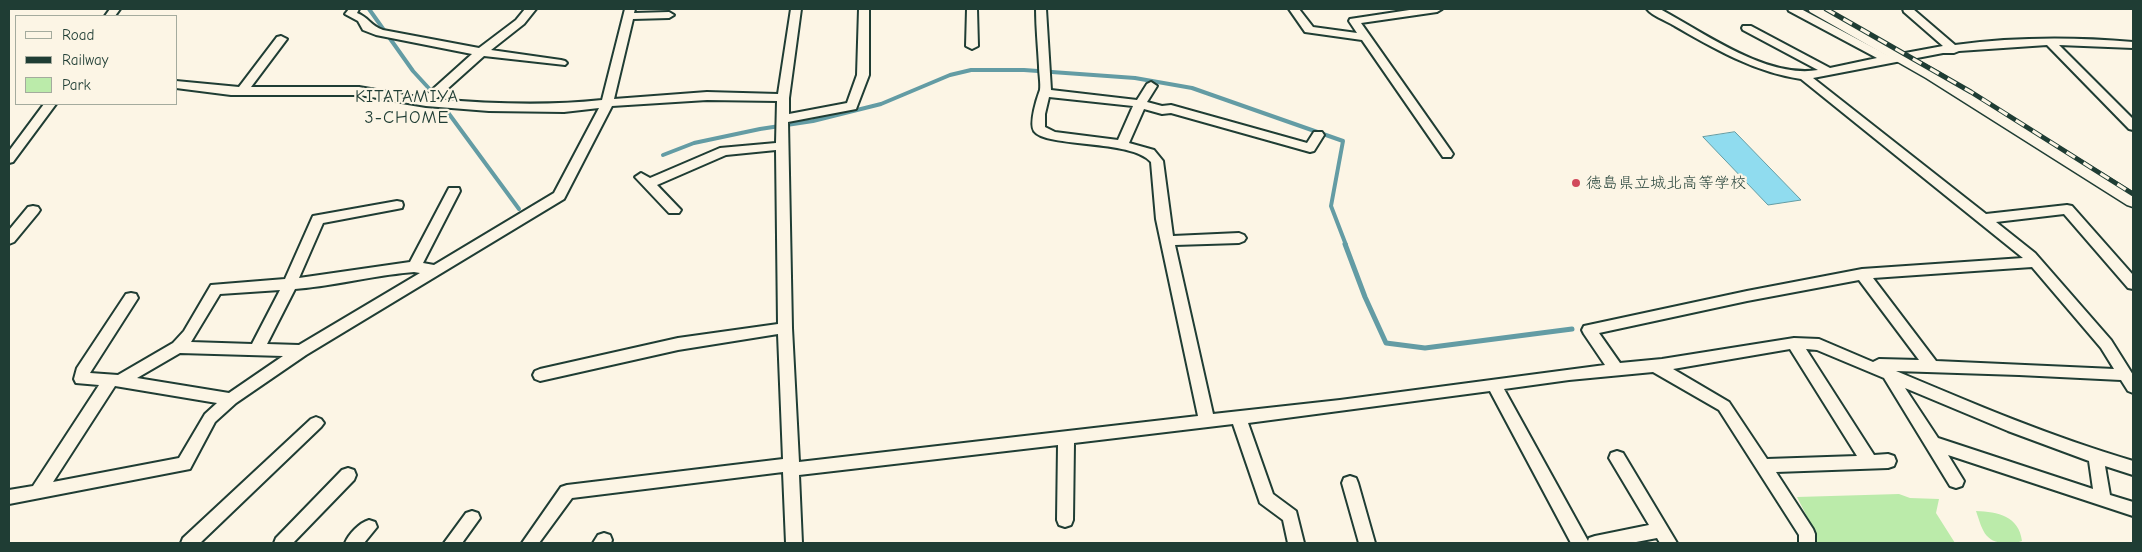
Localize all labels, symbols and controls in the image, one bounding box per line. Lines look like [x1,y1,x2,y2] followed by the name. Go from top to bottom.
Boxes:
[15,15,178,105] legend
[62,26,94,44] text: Road
[62,51,108,69] text: Railway
[62,76,91,94] text: Park
[354,86,460,128] district label: KITATAMIYA 3-CHOME
[1586,173,1746,193] place label: 徳島県立城北高等学校
[1570,177,1582,189] marker: 徳島県立城北高等学校

